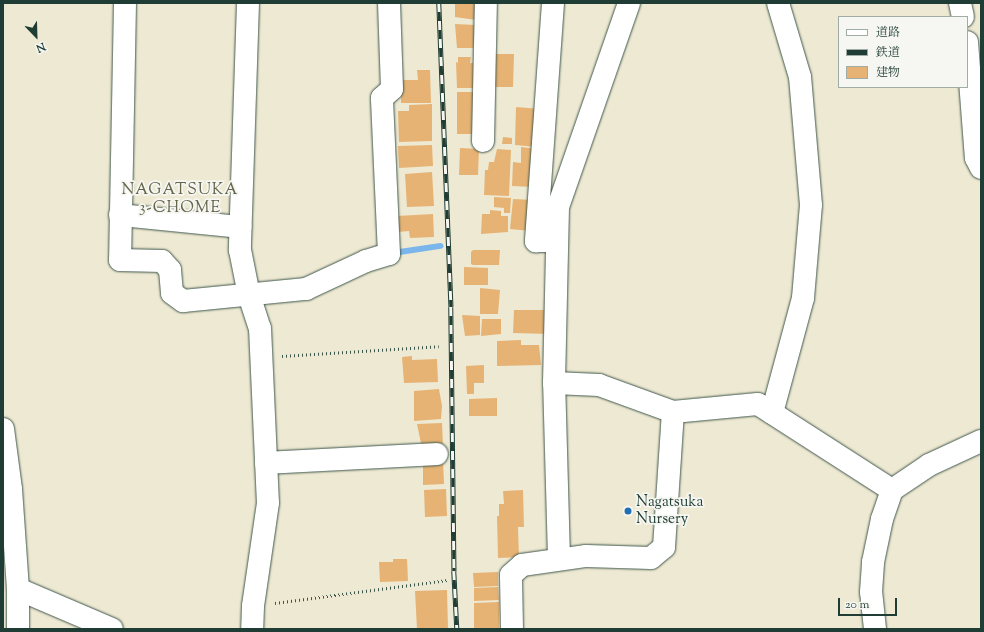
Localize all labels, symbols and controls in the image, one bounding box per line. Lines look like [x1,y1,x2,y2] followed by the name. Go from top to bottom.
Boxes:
[16,16,56,56] north arrow
[838,16,968,88] legend
[876,24,900,42] text: 道路
[34,38,48,56] text: N
[876,44,900,62] text: 鉄道
[876,64,900,82] text: 建物
[122,181,238,219] district label: NAGATSUKA 3-CHOME
[636,493,703,528] place label: Nagatsuka Nursery
[623,506,633,516] marker: Nagatsuka Nursery
[840,590,899,616] scale bar
[845,596,869,614] text: 20 m

